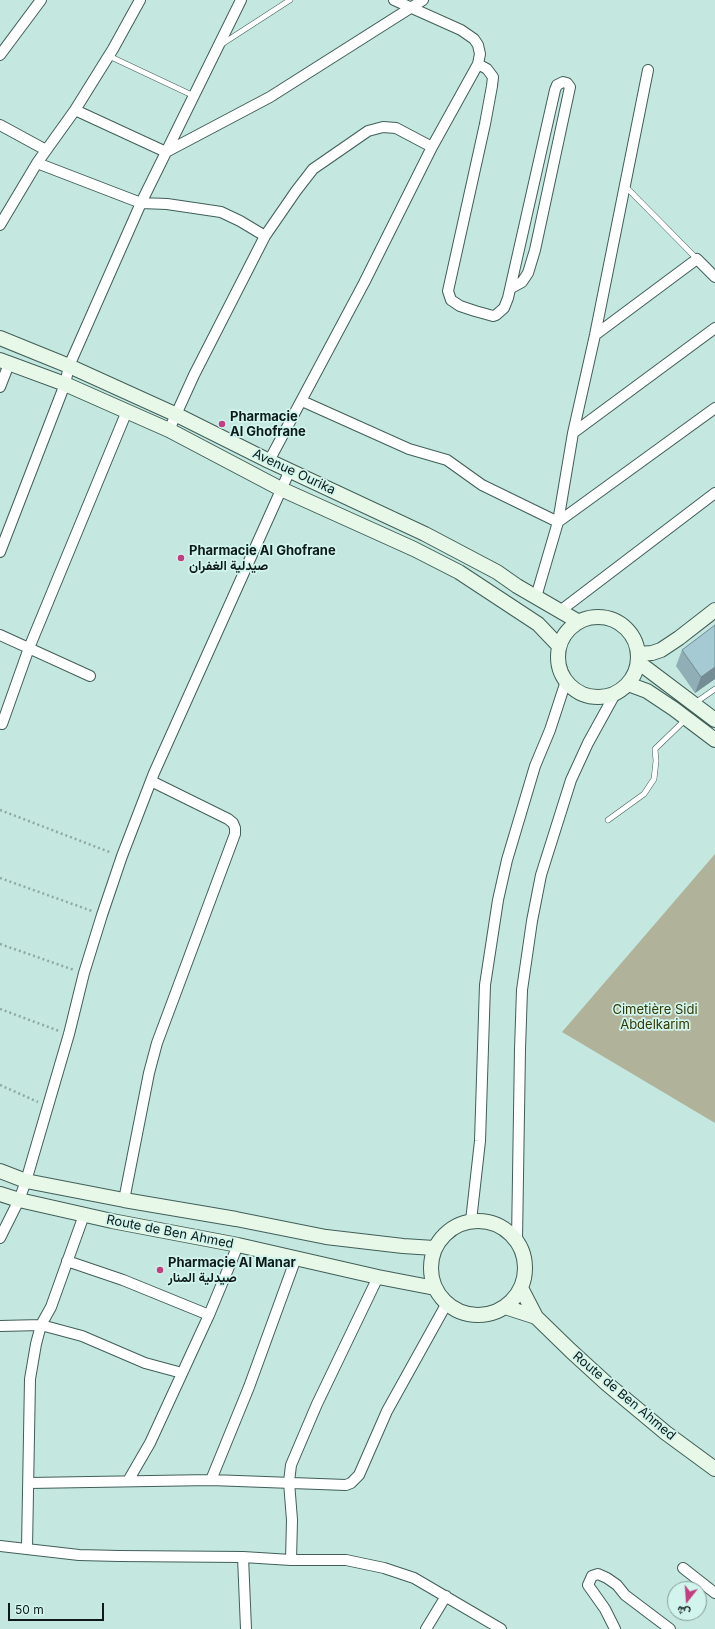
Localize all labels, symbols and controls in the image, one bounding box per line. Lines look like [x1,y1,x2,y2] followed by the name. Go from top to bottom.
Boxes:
[230,409,306,440] place label: Pharmacie Al Ghofrane
[217,419,227,429] marker: Pharmacie Al Ghofrane
[250,446,338,498] street label: Avenue Ourika
[189,543,336,574] place label: Pharmacie Al Ghofrane صيدلية الغفران
[176,553,186,563] marker: Pharmacie Al Ghofrane صيدلية الغفران
[612,1002,698,1033] park label: Cimetière Sidi Abdelkarim
[105,1212,235,1252] street label: Route de Ben Ahmed
[168,1255,296,1286] place label: Pharmacie Al Manar صيدلية المنار
[155,1265,165,1275] marker: Pharmacie Al Manar صيدلية المنار
[569,1348,679,1444] street label: Route de Ben Ahmed
[667,1581,707,1621] north arrow
[10,1595,106,1621] scale bar
[15,1602,44,1617] text: 50 m
[675,1603,692,1620] text: ش

